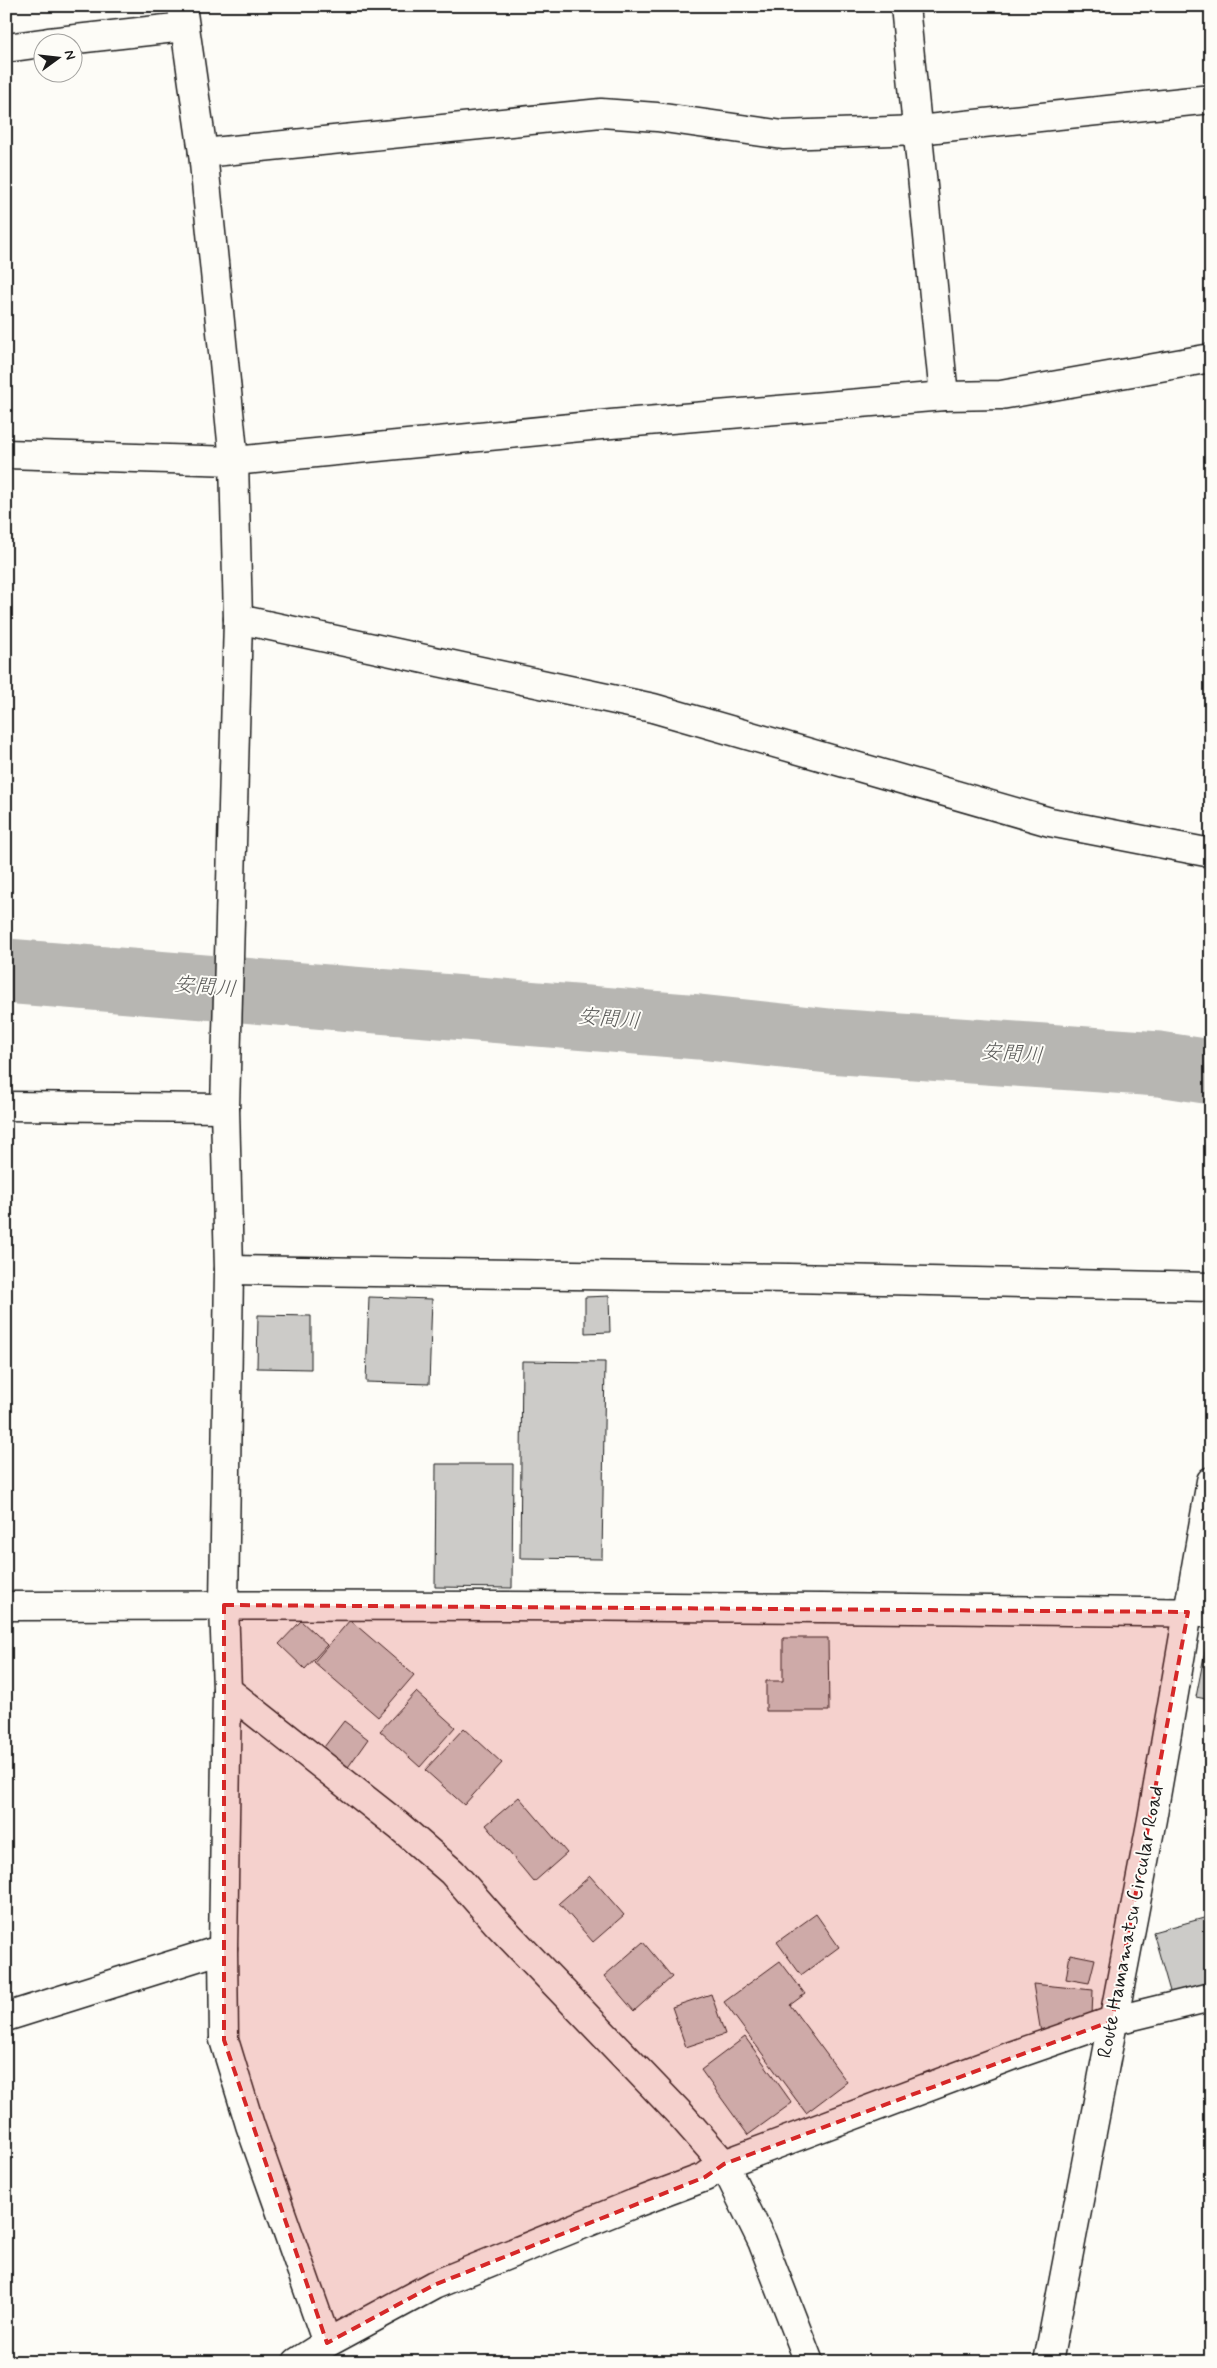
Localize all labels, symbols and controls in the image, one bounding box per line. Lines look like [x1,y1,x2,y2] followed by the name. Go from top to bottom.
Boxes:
[32,32,82,82] north arrow
[60,48,79,62] text: N
[172,970,238,1004] water label: 安間川
[576,1002,642,1036] water label: 安間川
[980,1038,1044,1070] water label: 安間川
[1091,1783,1171,2061] street label: Route Hamamatsu Circular Road

